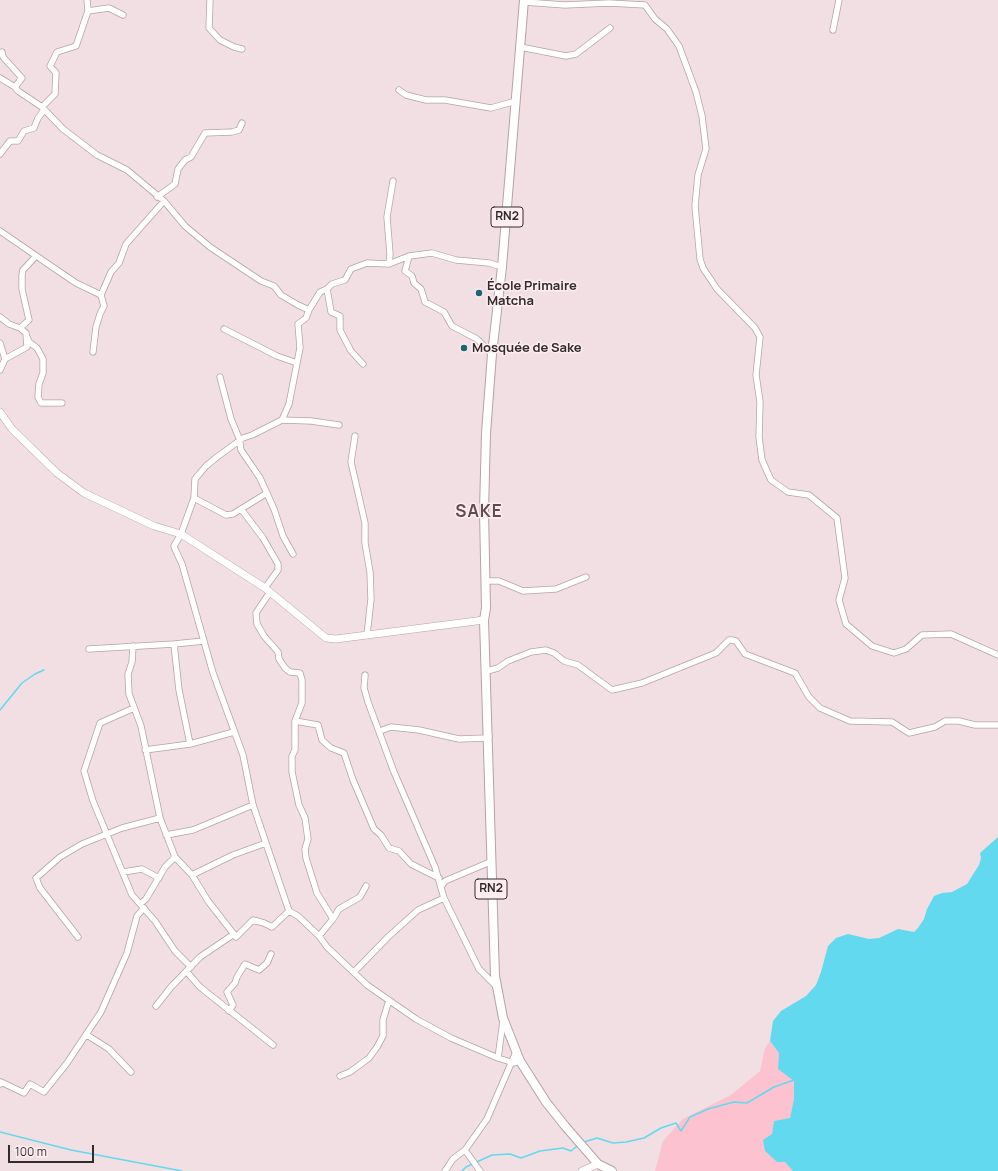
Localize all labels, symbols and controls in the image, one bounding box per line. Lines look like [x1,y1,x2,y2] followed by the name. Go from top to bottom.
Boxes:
[491,207,523,227] road number: RN2
[487,278,577,309] place label: École Primaire Matcha
[474,288,484,298] marker: École Primaire Matcha
[472,340,582,356] place label: Mosquée de Sake
[459,343,469,353] marker: Mosquée de Sake
[455,502,503,522] district label: SAKE
[475,879,507,899] road number: RN2
[10,1137,96,1163] scale bar
[15,1143,47,1160] text: 100 m

